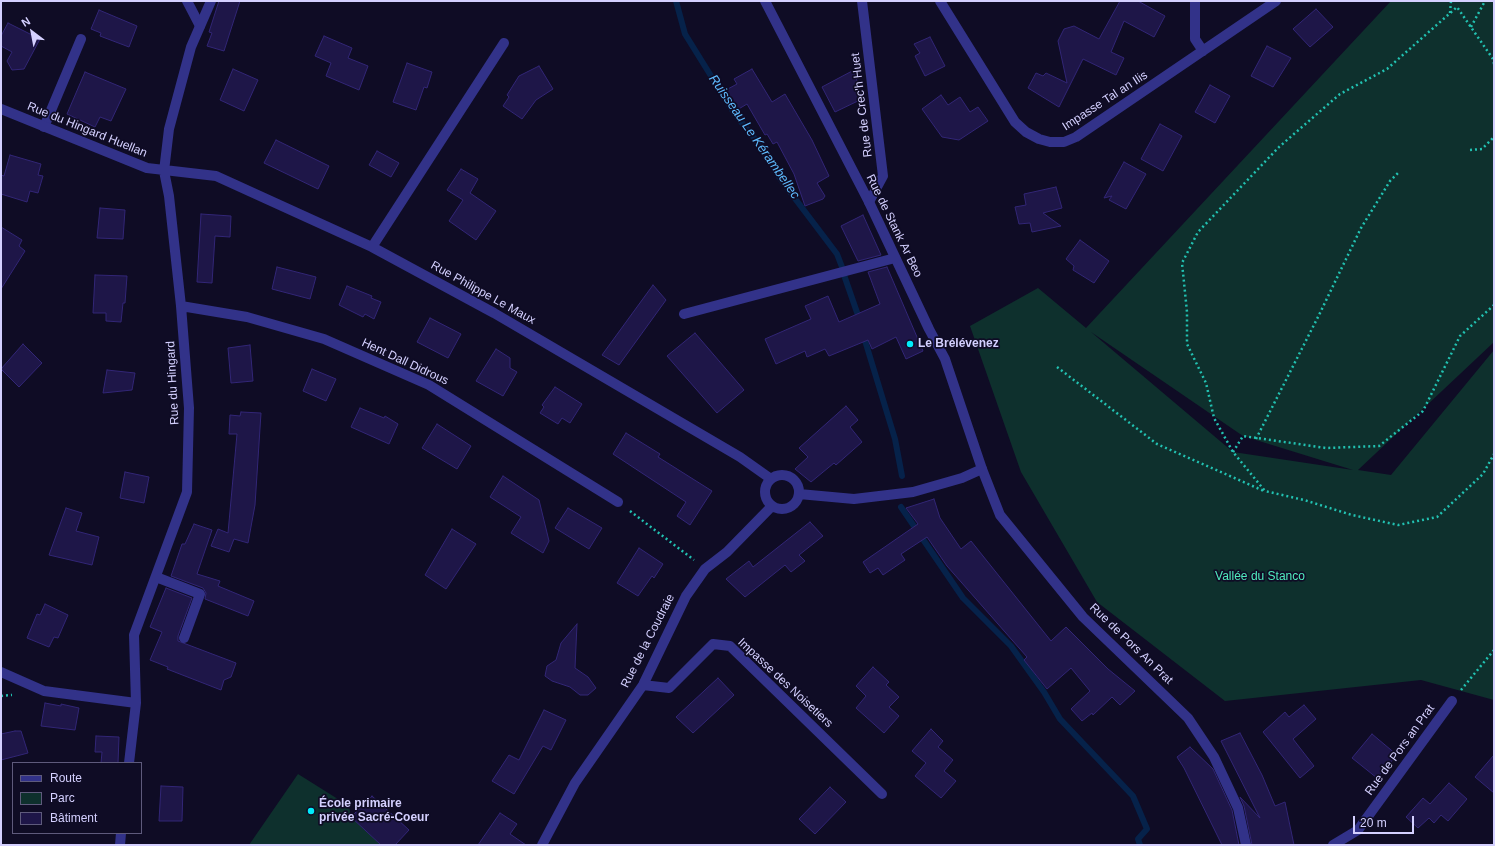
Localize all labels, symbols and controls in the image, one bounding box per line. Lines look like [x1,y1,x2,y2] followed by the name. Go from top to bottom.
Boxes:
[12,12,52,52] north arrow
[19,15,32,29] text: N
[848,52,876,158] street label: Rue de Crec'h Huet
[1060,68,1150,134] street label: Impasse Tal an Ilis
[705,72,803,202] water label: Ruisseau Le Kérambellec
[25,99,149,161] street label: Rue du Hingard Huellan
[863,172,925,280] street label: Rue de Stank Ar Beo
[428,258,538,328] street label: Rue Philippe Le Maux
[359,336,451,388] street label: Hent Dall Didrous
[918,337,999,351] place label: Le Brélévenez
[905,339,915,349] marker: Le Brélévenez
[164,341,182,425] street label: Rue du Hingard
[1215,570,1305,584] park label: Vallée du Stanco
[618,592,678,690] street label: Rue de la Coudraie
[1086,601,1176,687] street label: Rue de Pors An Prat
[734,635,836,731] street label: Impasse des Noisetiers
[1362,702,1438,798] street label: Rue de Pors an Prat
[12,762,142,834] legend
[50,771,82,785] text: Route
[50,791,75,805] text: Parc
[319,797,429,825] place label: École primaire privée Sacré-Coeur
[306,806,316,816] marker: École primaire privée Sacré-Coeur
[1355,808,1416,834] scale bar
[50,811,97,825] text: Bâtiment
[1360,816,1387,830] text: 20 m

